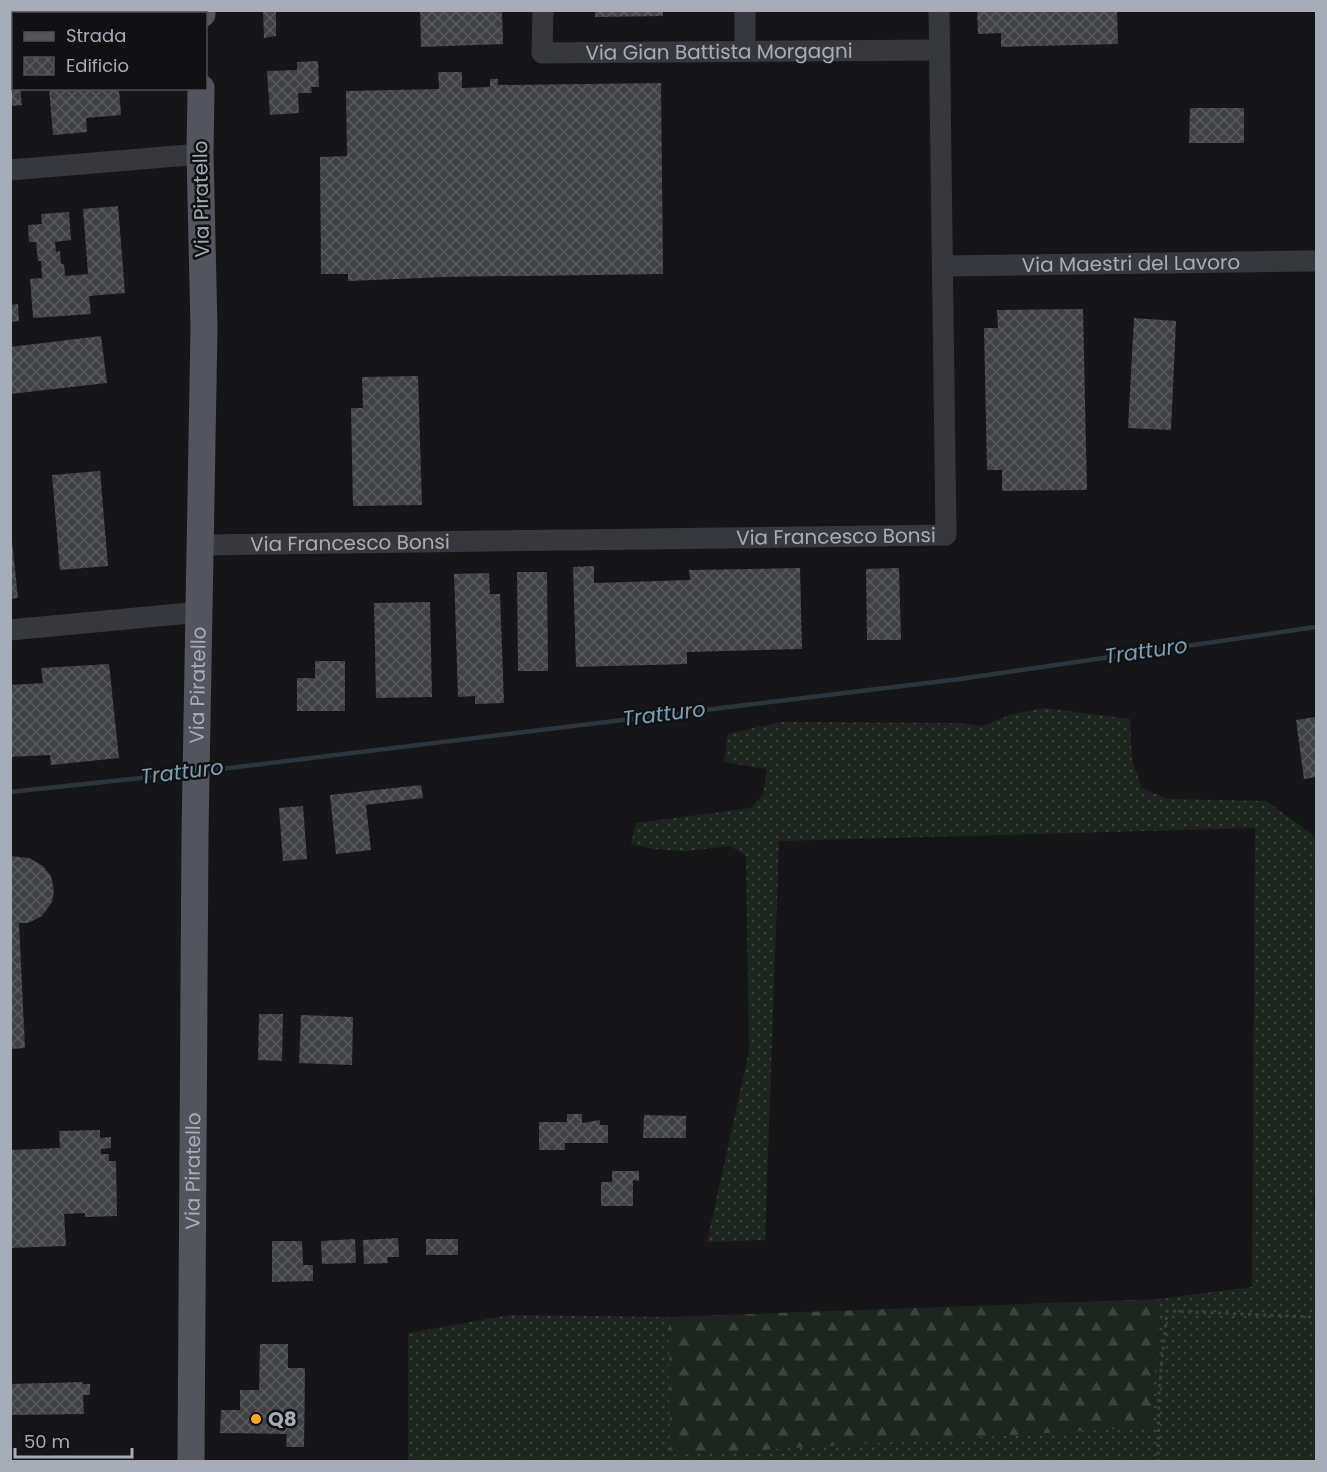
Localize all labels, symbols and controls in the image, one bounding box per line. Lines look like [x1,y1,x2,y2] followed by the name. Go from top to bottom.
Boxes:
[12,12,207,90] legend
[66,23,126,48] text: Strada
[585,37,853,67] street label: Via Gian Battista Morgagni
[66,53,129,78] text: Edificio
[186,140,216,258] street label: Via Piratello
[1021,248,1240,279] street label: Via Maestri del Lavoro
[736,521,936,552] street label: Via Francesco Bonsi
[250,528,450,558] street label: Via Francesco Bonsi
[183,626,213,744] street label: Via Piratello
[1103,630,1189,671] water label: Tratturo
[621,694,707,733] water label: Tratturo
[139,752,225,791] water label: Tratturo
[178,1112,207,1230] street label: Via Piratello
[268,1405,297,1433] place label: Q8
[249,1412,263,1426] marker: Q8
[15,1421,132,1459] scale bar
[24,1429,70,1454] text: 50 m

